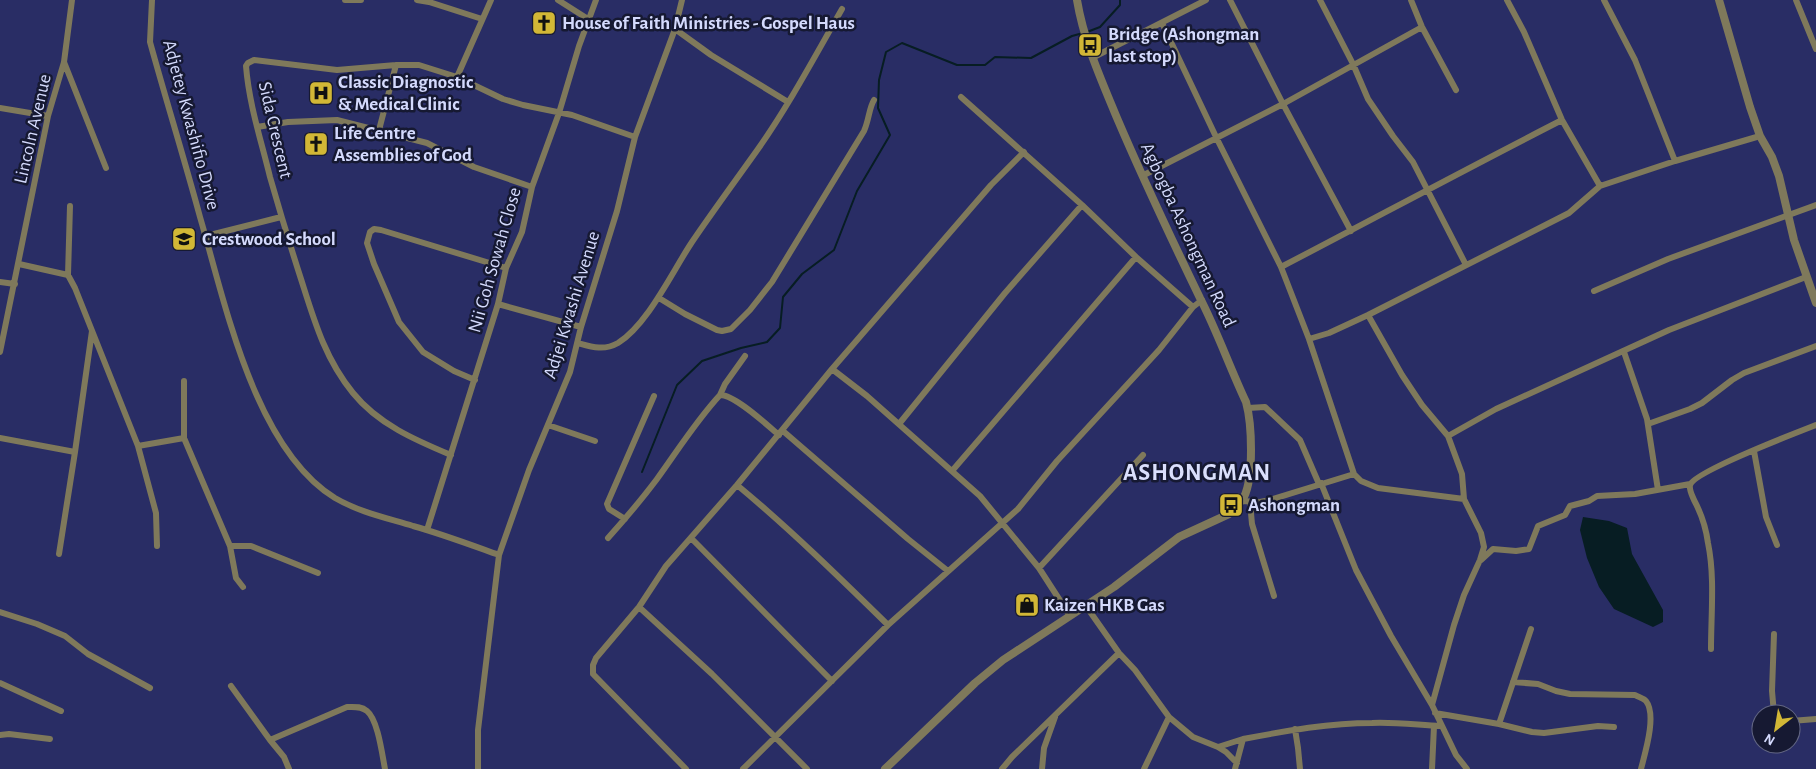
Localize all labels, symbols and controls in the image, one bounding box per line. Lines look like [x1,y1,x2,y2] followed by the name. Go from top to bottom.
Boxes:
[531,10,557,36] church icon: House of Faith Ministries - Gospel Haus
[562,14,855,33] place label: House of Faith Ministries - Gospel Haus
[1108,25,1259,66] place label: Bridge (Ashongman last stop)
[1077,32,1103,58] bus stop icon: Bridge (Ashongman last stop)
[159,38,223,212] street label: Adjetey Kwashifio Drive
[11,72,55,186] street label: Lincoln Avenue
[338,73,474,114] place label: Classic Diagnostic & Medical Clinic
[255,80,295,180] street label: Sida Crescent
[308,80,334,106] hospital icon: Classic Diagnostic & Medical Clinic
[334,124,472,165] place label: Life Centre Assemblies of God
[303,131,329,157] church icon: Life Centre Assemblies of God
[1137,140,1239,330] street label: Agbogba Ashongman Road
[465,185,525,335] street label: Nii Goh Sowah Close
[171,226,197,252] school or university icon: Crestwood School
[541,229,603,381] street label: Adjei Kwashi Avenue
[202,230,336,249] place label: Crestwood School
[1123,461,1271,485] district label: ASHONGMAN
[1218,492,1244,518] bus stop icon: Ashongman
[1248,496,1340,515] place label: Ashongman
[1014,592,1040,618] shop icon: Kaizen HKB Gas
[1044,596,1165,615] place label: Kaizen HKB Gas
[1751,704,1801,754] north arrow
[1762,731,1778,748] text: N

